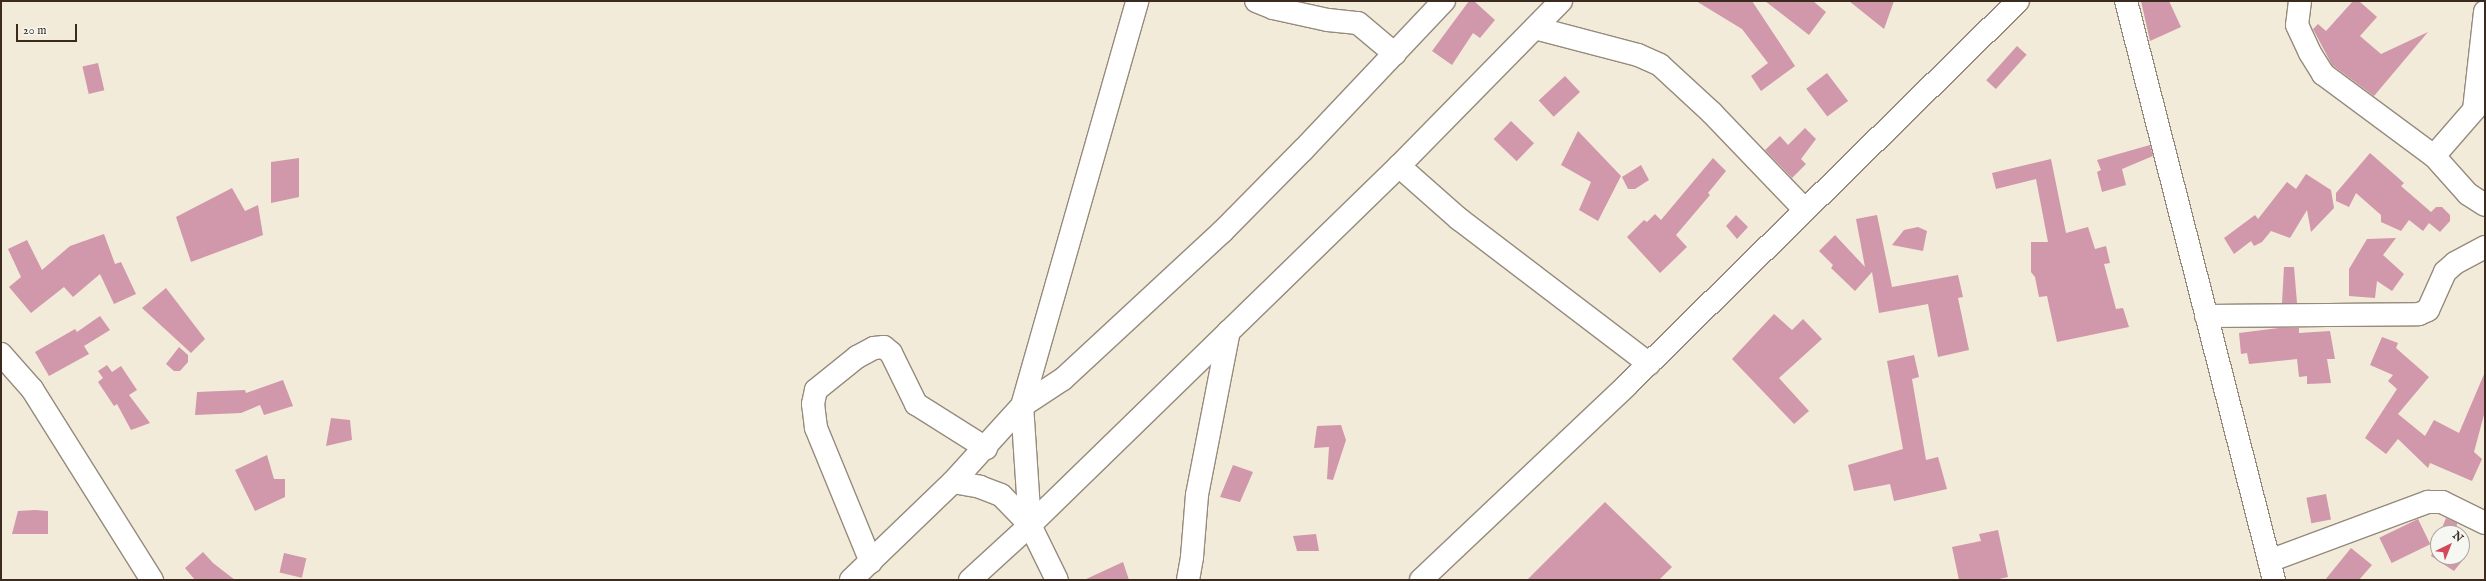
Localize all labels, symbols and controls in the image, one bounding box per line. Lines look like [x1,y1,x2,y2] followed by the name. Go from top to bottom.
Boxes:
[18,16,79,42] scale bar
[23,23,46,38] text: 20 m
[2430,525,2470,565] north arrow
[2449,529,2466,545] text: N

